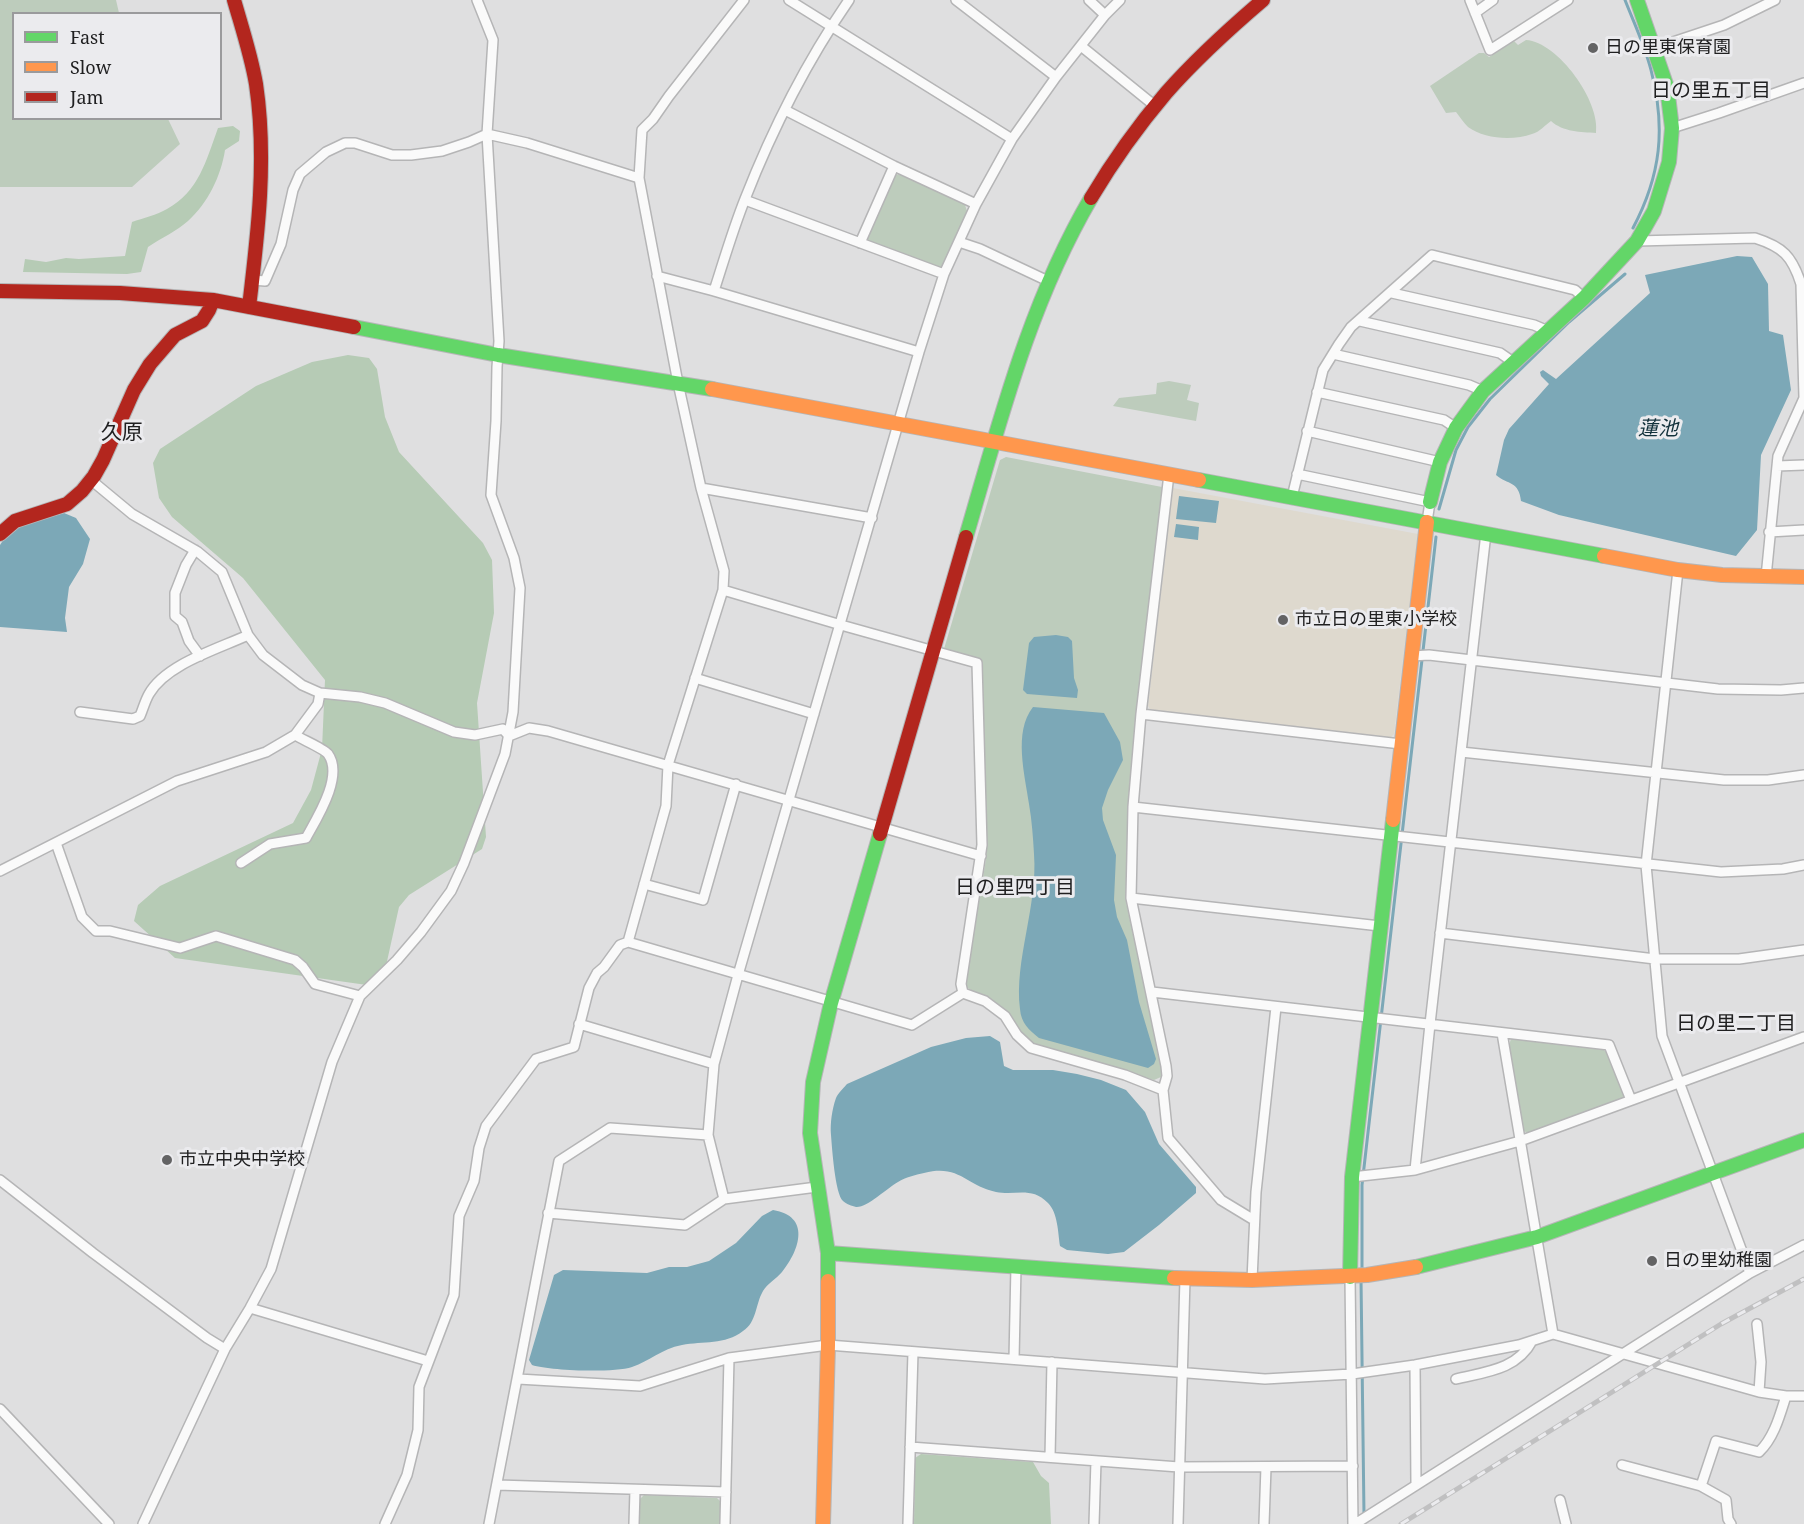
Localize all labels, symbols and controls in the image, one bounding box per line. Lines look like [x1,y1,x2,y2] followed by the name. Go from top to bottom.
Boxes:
[12,12,222,120] legend
[70,25,105,49] text: Fast
[1605,37,1731,59] place label: 日の里東保育園
[1586,41,1600,55] marker: 日の里東保育園
[70,55,111,79] text: Slow
[1651,79,1771,103] district label: 日の里五丁目
[70,85,104,109] text: Jam
[1638,417,1678,441] water label: 蓮池
[101,420,143,446] district label: 久原
[1295,609,1457,631] place label: 市立日の里東小学校
[1276,613,1290,627] marker: 市立日の里東小学校
[955,876,1075,900] district label: 日の里四丁目
[1676,1012,1796,1036] district label: 日の里二丁目
[179,1149,305,1171] place label: 市立中央中学校
[160,1153,174,1167] marker: 市立中央中学校
[1664,1250,1772,1272] place label: 日の里幼稚園
[1645,1254,1659,1268] marker: 日の里幼稚園

